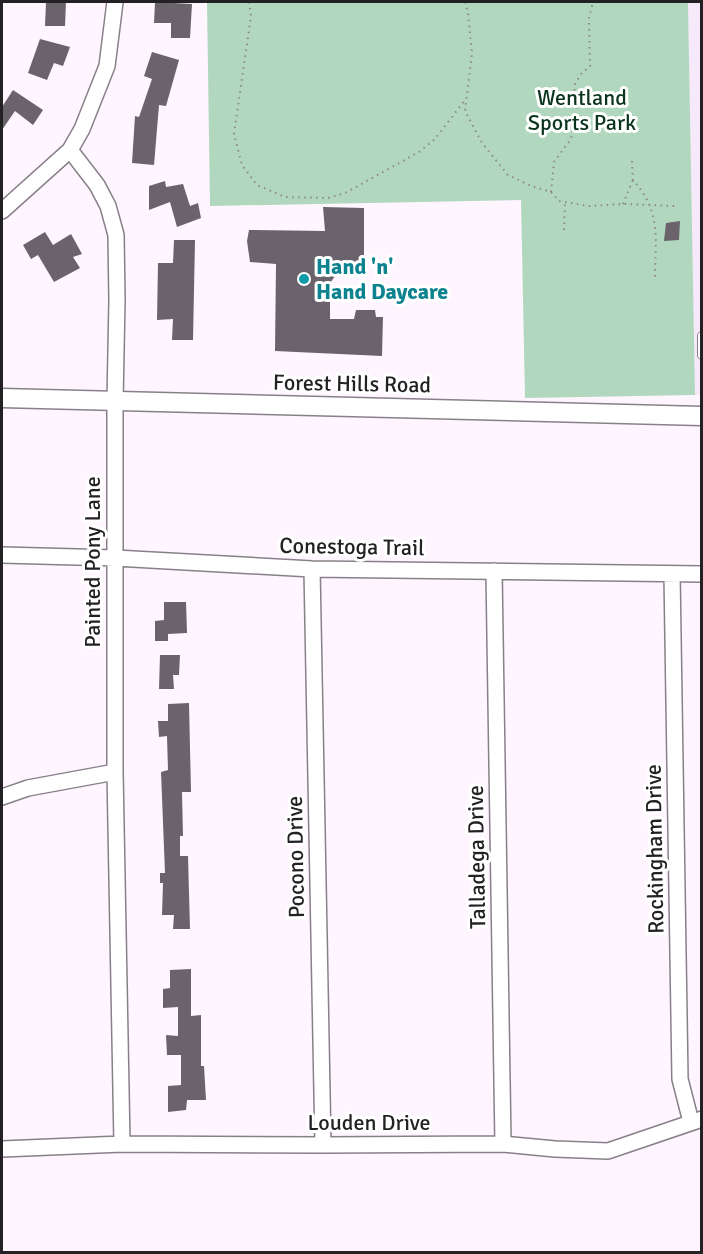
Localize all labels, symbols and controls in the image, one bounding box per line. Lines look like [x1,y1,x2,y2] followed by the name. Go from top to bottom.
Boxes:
[528,84,636,136] park label: Wentland Sports Park
[316,253,448,305] place label: Hand 'n' Hand Daycare
[297,272,311,286] marker: Hand 'n' Hand Daycare
[273,369,431,398] street label: Forest Hills Road
[79,476,106,648] street label: Painted Pony Lane
[279,532,425,561] street label: Conestoga Trail
[640,764,669,934] street label: Rockingham Drive
[462,785,491,929] street label: Talladega Drive
[281,796,310,918] street label: Pocono Drive
[307,1109,431,1136] street label: Louden Drive

